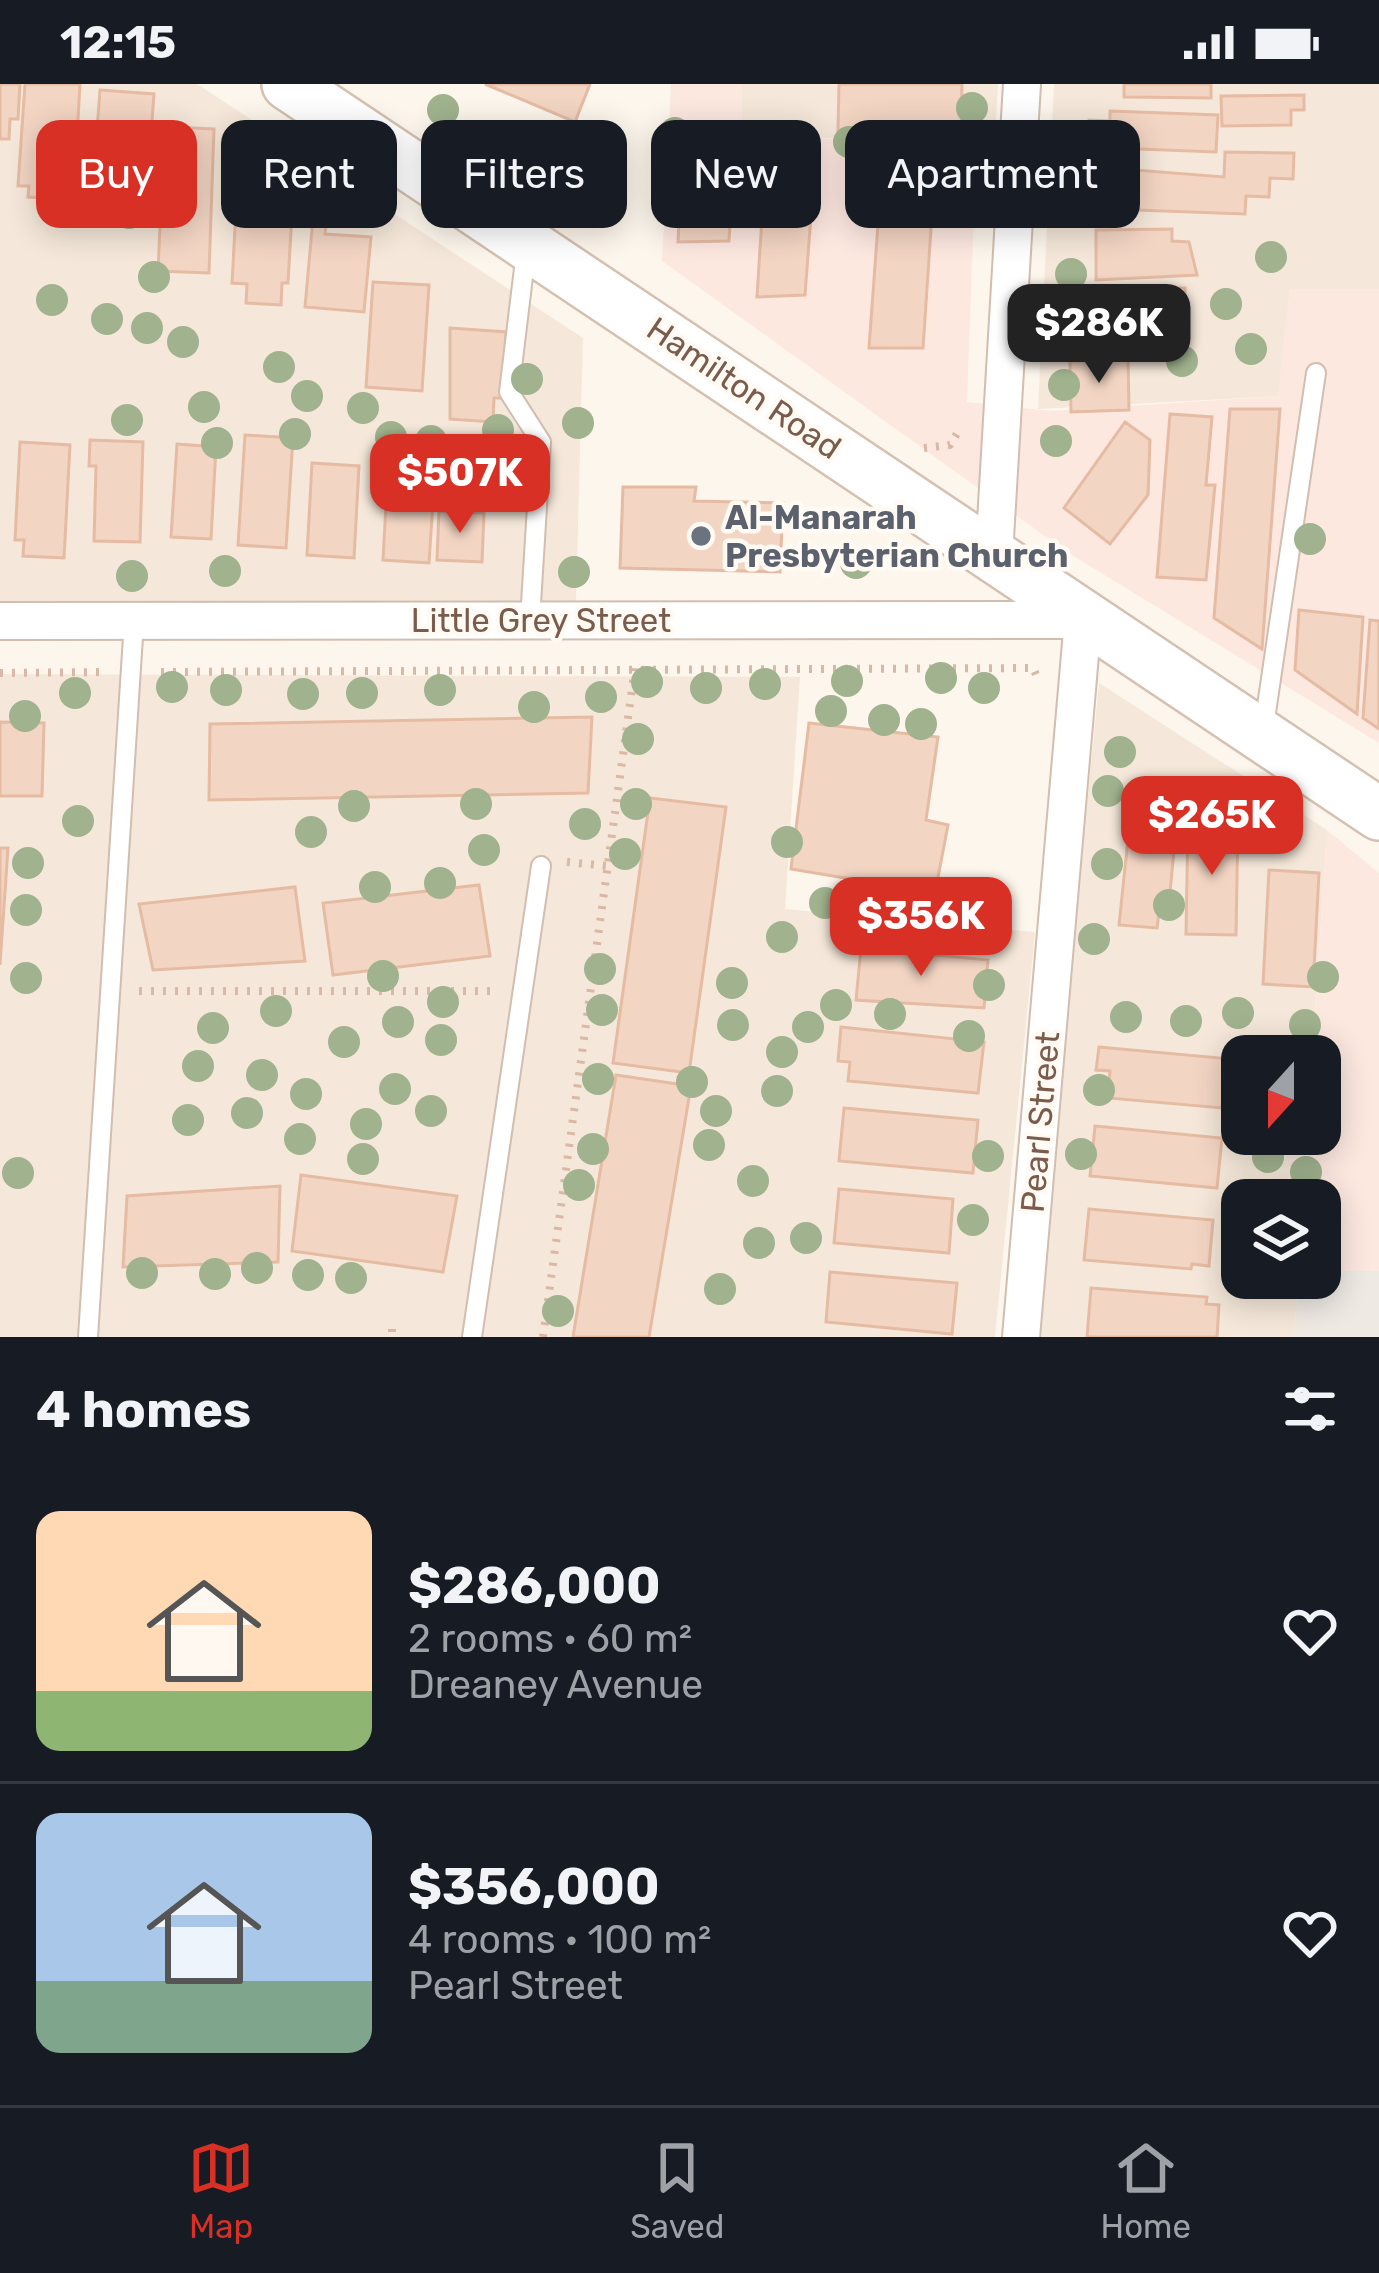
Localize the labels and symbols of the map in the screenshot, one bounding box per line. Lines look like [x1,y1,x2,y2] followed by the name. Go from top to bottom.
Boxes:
[1015,284,1183,386] pin: $286K
[640,309,848,467] street label: Hamilton Road
[376,434,544,536] pin: $507K
[725,498,1068,575] place label: Al-Manarah Presbyterian Church
[688,523,714,549] marker: Al-Manarah Presbyterian Church
[411,601,671,640] street label: Little Grey Street
[1128,776,1296,878] pin: $265K
[837,877,1005,979] pin: $356K
[1013,1030,1067,1214] street label: Pearl Street
[1221,1035,1341,1155] north arrow

